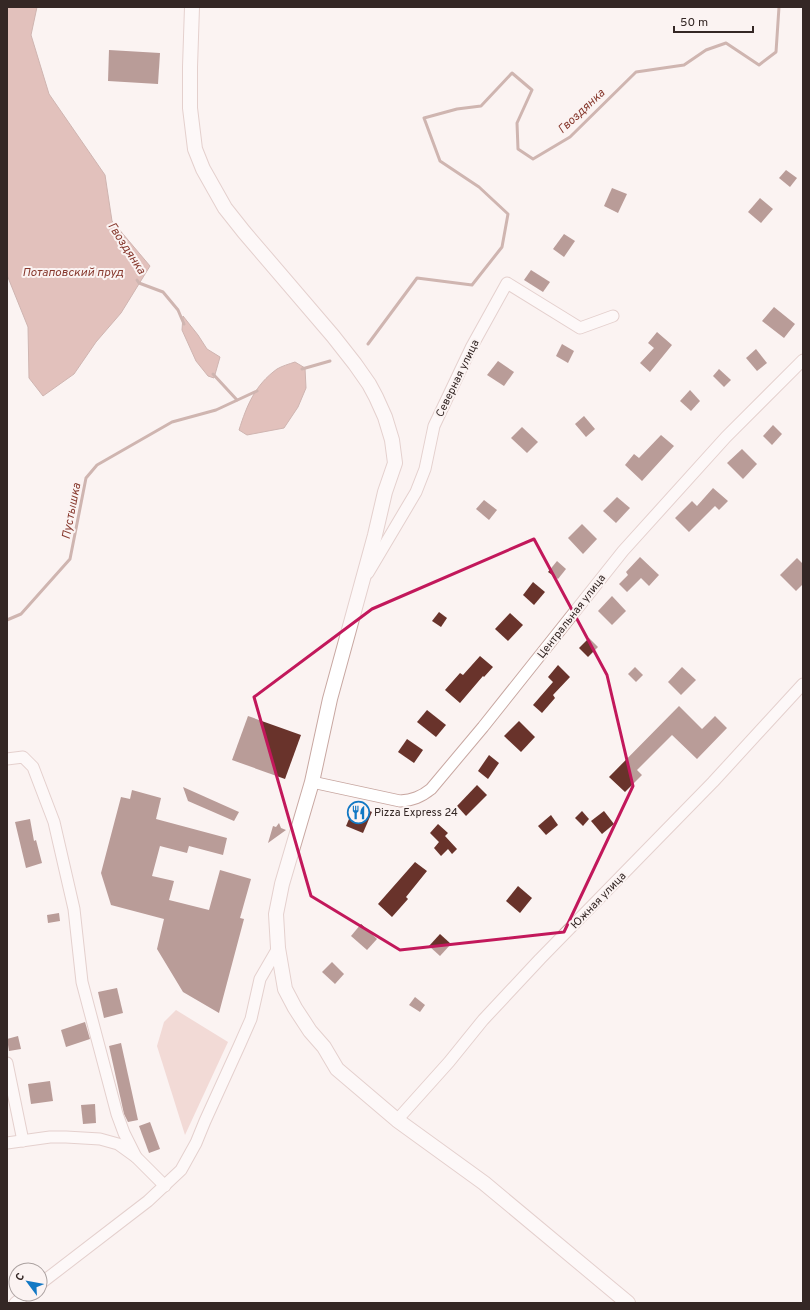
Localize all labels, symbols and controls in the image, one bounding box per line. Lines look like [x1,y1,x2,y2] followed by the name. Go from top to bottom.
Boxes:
[674,8,753,34] scale bar
[680,15,708,31] text: 50 m
[555,85,609,138] water label: Гвоздянка
[103,220,149,278] water label: Гвоздянка
[22,265,124,281] water label: Потаповский пруд
[433,337,483,419] street label: Северная улица
[59,481,85,541] water label: Пустышка
[535,571,609,662] street label: Центральная улица
[346,799,372,825] restaurant icon: Pizza Express 24
[374,806,458,820] place label: Pizza Express 24
[568,869,629,932] street label: Южная улица
[8,1262,48,1302] north arrow
[13,1271,28,1284] text: С

